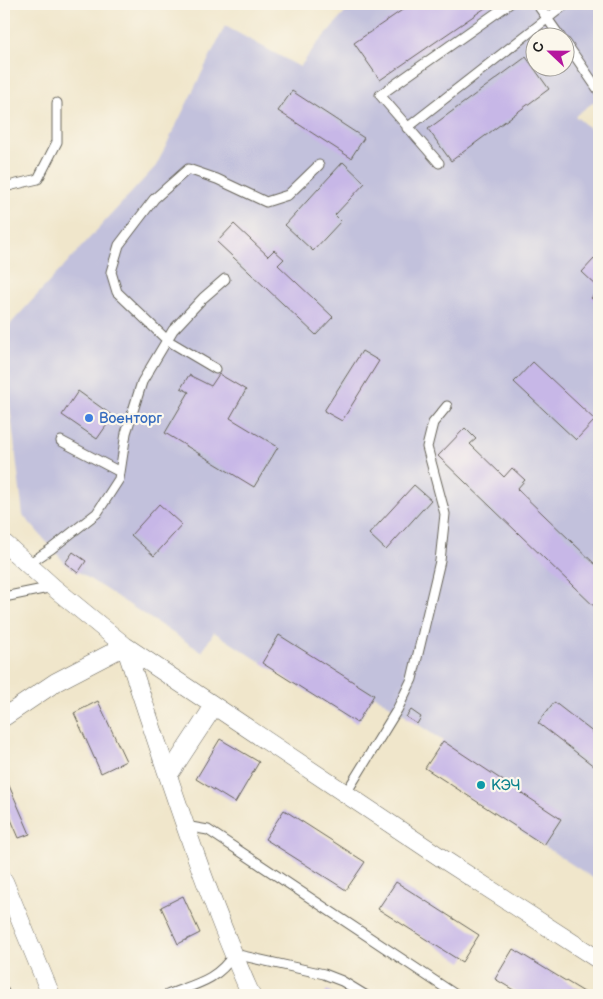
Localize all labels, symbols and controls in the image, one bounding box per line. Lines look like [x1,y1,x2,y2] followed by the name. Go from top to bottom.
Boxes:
[526,28,576,78] north arrow
[529,39,548,55] text: С
[99,409,162,428] place label: Военторг
[83,412,95,424] marker: Военторг
[491,776,521,795] place label: КЭЧ
[475,779,487,791] marker: КЭЧ

